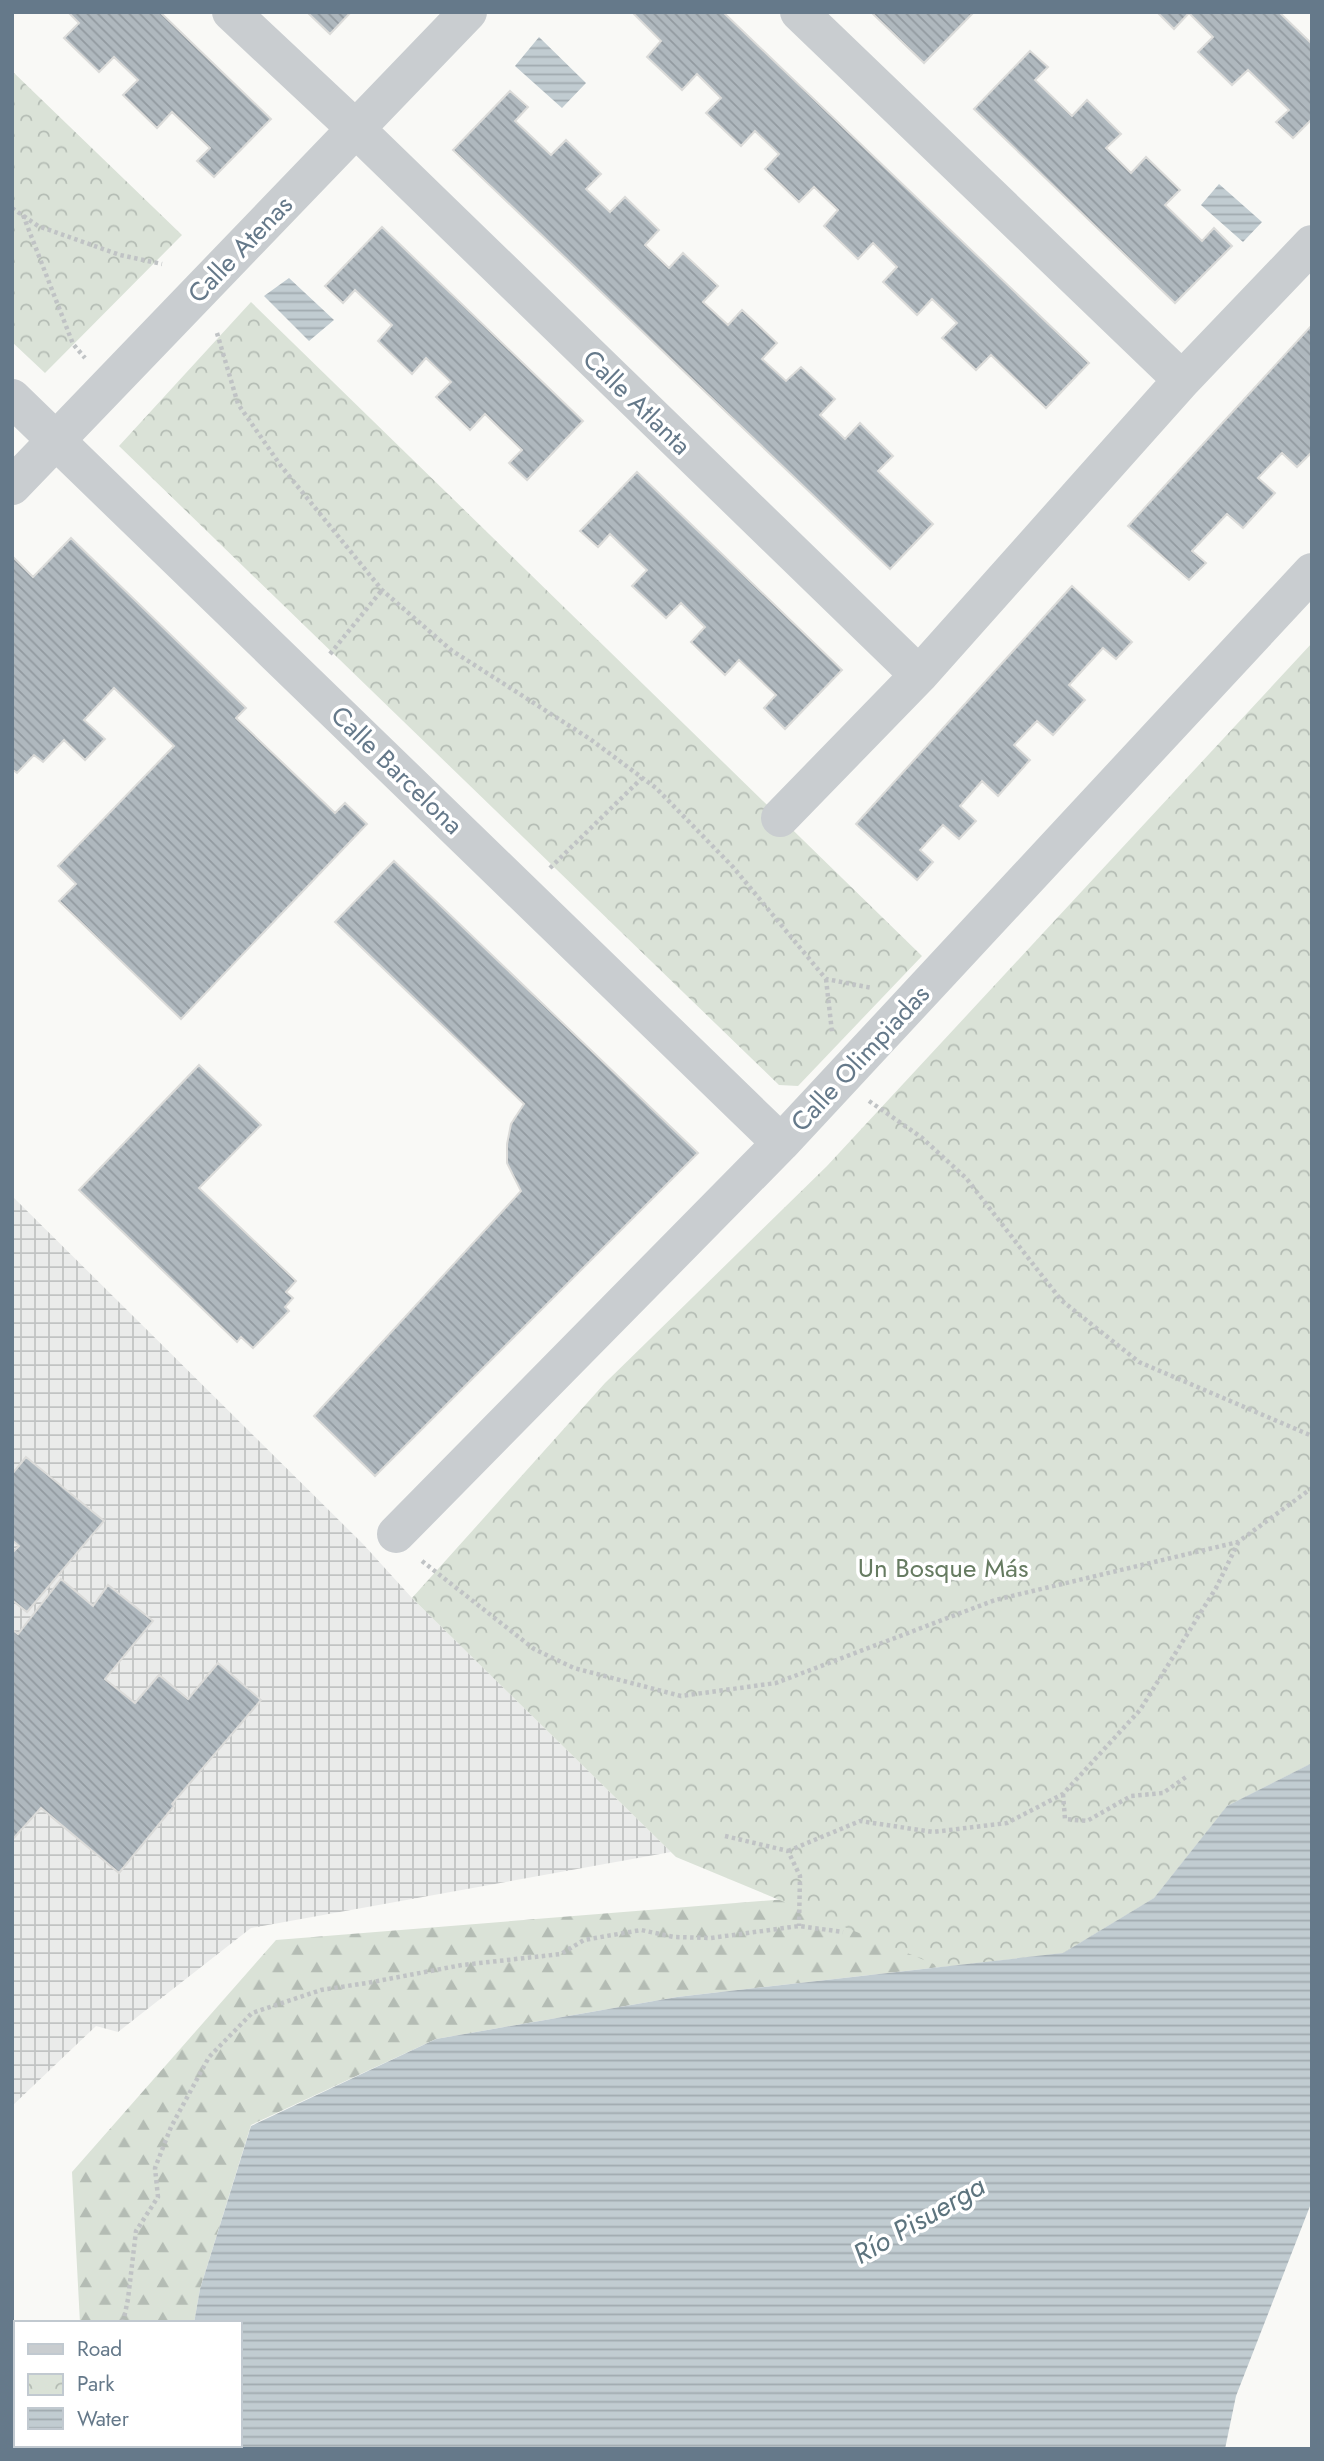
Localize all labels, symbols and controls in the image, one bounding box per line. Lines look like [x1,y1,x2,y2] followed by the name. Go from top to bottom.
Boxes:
[179,187,301,311] street label: Calle Atenas
[574,340,700,464] street label: Calle Atlanta
[322,697,472,843] street label: Calle Barcelona
[782,976,938,1140] street label: Calle Olimpiadas
[858,1549,1028,1587] park label: Un Bosque Más
[845,2165,993,2274] water label: Río Pisuerga
[14,2321,242,2447] legend
[77,2334,122,2364] text: Road
[77,2369,115,2399] text: Park
[77,2404,130,2434] text: Water

